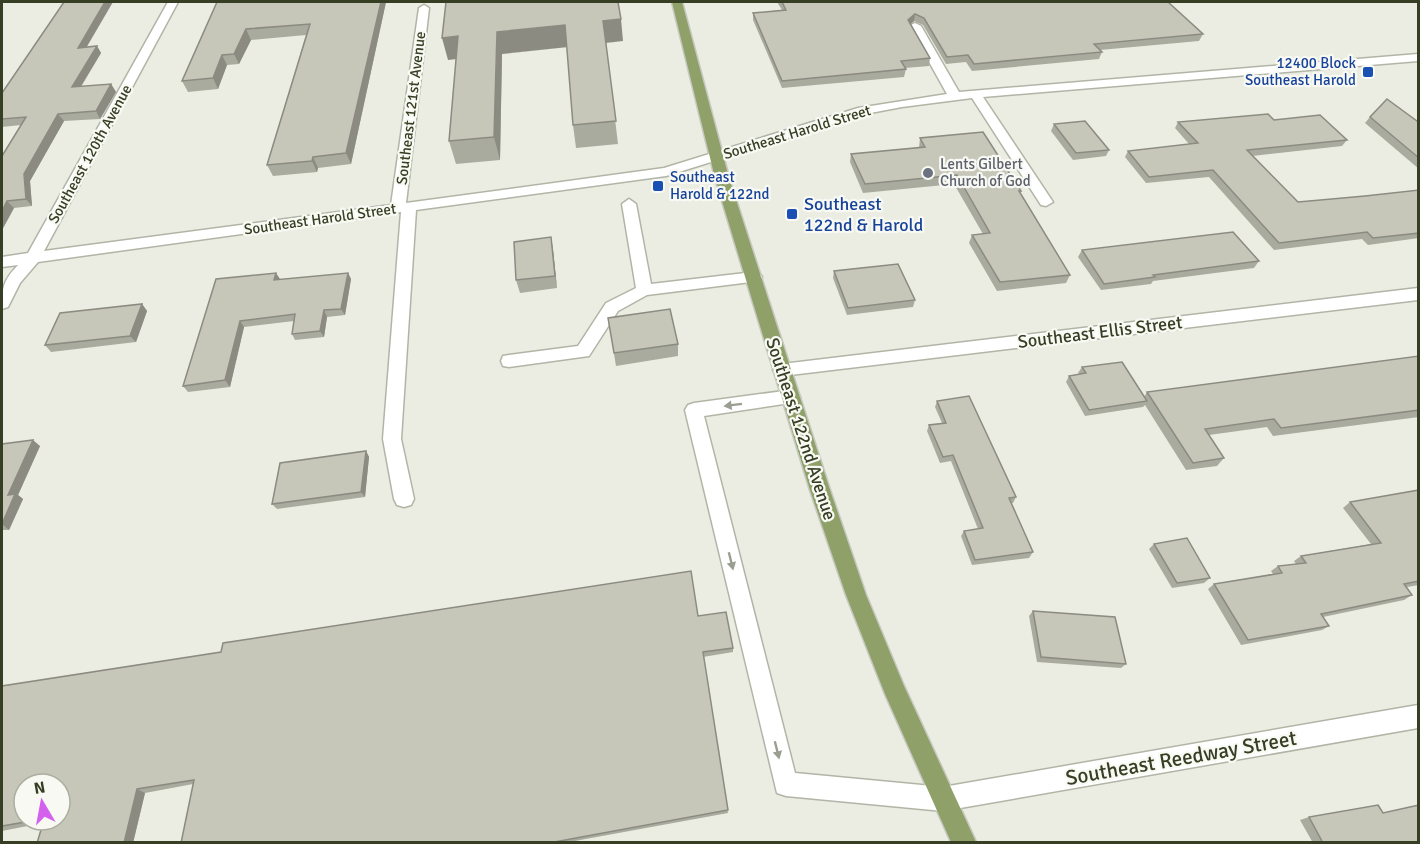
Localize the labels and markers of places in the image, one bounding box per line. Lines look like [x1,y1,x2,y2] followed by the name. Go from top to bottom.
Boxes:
[1245,54,1356,89] place label: 12400 Block Southeast Harold
[1361,65,1375,79] marker: 12400 Block Southeast Harold
[940,155,1031,190] place label: Lents Gilbert Church of God
[921,166,935,180] marker: Lents Gilbert Church of God
[670,168,769,203] place label: Southeast Harold & 122nd
[651,179,665,193] marker: Southeast Harold & 122nd
[804,193,923,236] place label: Southeast 122nd & Harold
[785,207,799,221] marker: Southeast 122nd & Harold

